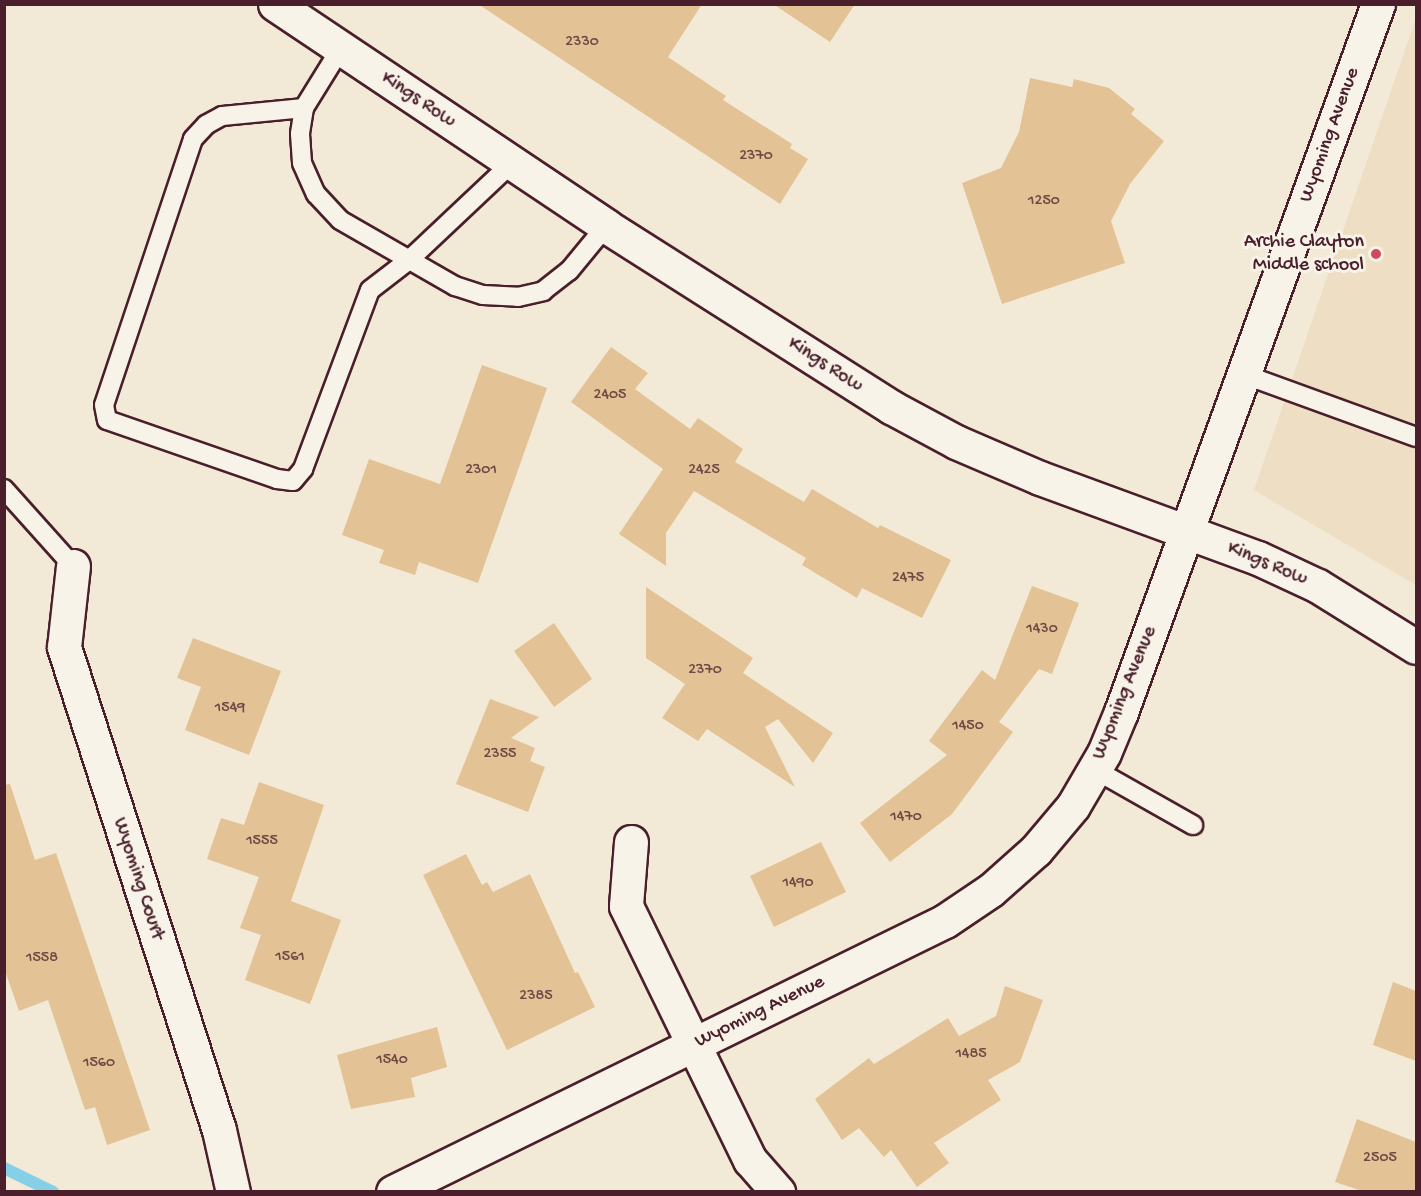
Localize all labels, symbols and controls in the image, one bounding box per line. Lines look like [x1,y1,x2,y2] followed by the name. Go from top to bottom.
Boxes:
[565,33,599,53] house number: 2330
[1295,64,1365,206] street label: Wyoming Avenue
[376,66,460,134] street label: Kings Row
[739,147,773,167] house number: 2370
[1028,192,1060,212] house number: 1250
[1244,231,1364,278] place label: Archie Clayton Middle school
[1369,247,1383,261] marker: Archie Clayton Middle school
[783,332,867,398] street label: Kings Row
[594,386,626,406] house number: 2405
[465,461,497,481] house number: 2301
[688,461,720,481] house number: 2425
[1223,536,1311,592] street label: Kings Row
[892,569,924,589] house number: 2475
[1026,620,1058,640] house number: 1430
[1087,623,1163,763] street label: Wyoming Avenue
[688,661,722,681] house number: 2370
[215,699,245,719] house number: 1549
[952,717,984,737] house number: 1450
[484,745,516,765] house number: 2355
[890,808,922,828] house number: 1470
[107,815,169,943] street label: Wyoming Court
[246,832,278,852] house number: 1555
[782,874,814,894] house number: 1490
[275,948,305,968] house number: 1561
[26,949,58,969] house number: 1558
[691,970,829,1054] street label: Wyoming Avenue
[519,987,553,1007] house number: 2385
[955,1045,987,1065] house number: 1485
[376,1051,408,1071] house number: 1540
[83,1054,115,1074] house number: 1560
[1363,1149,1397,1169] house number: 2505

